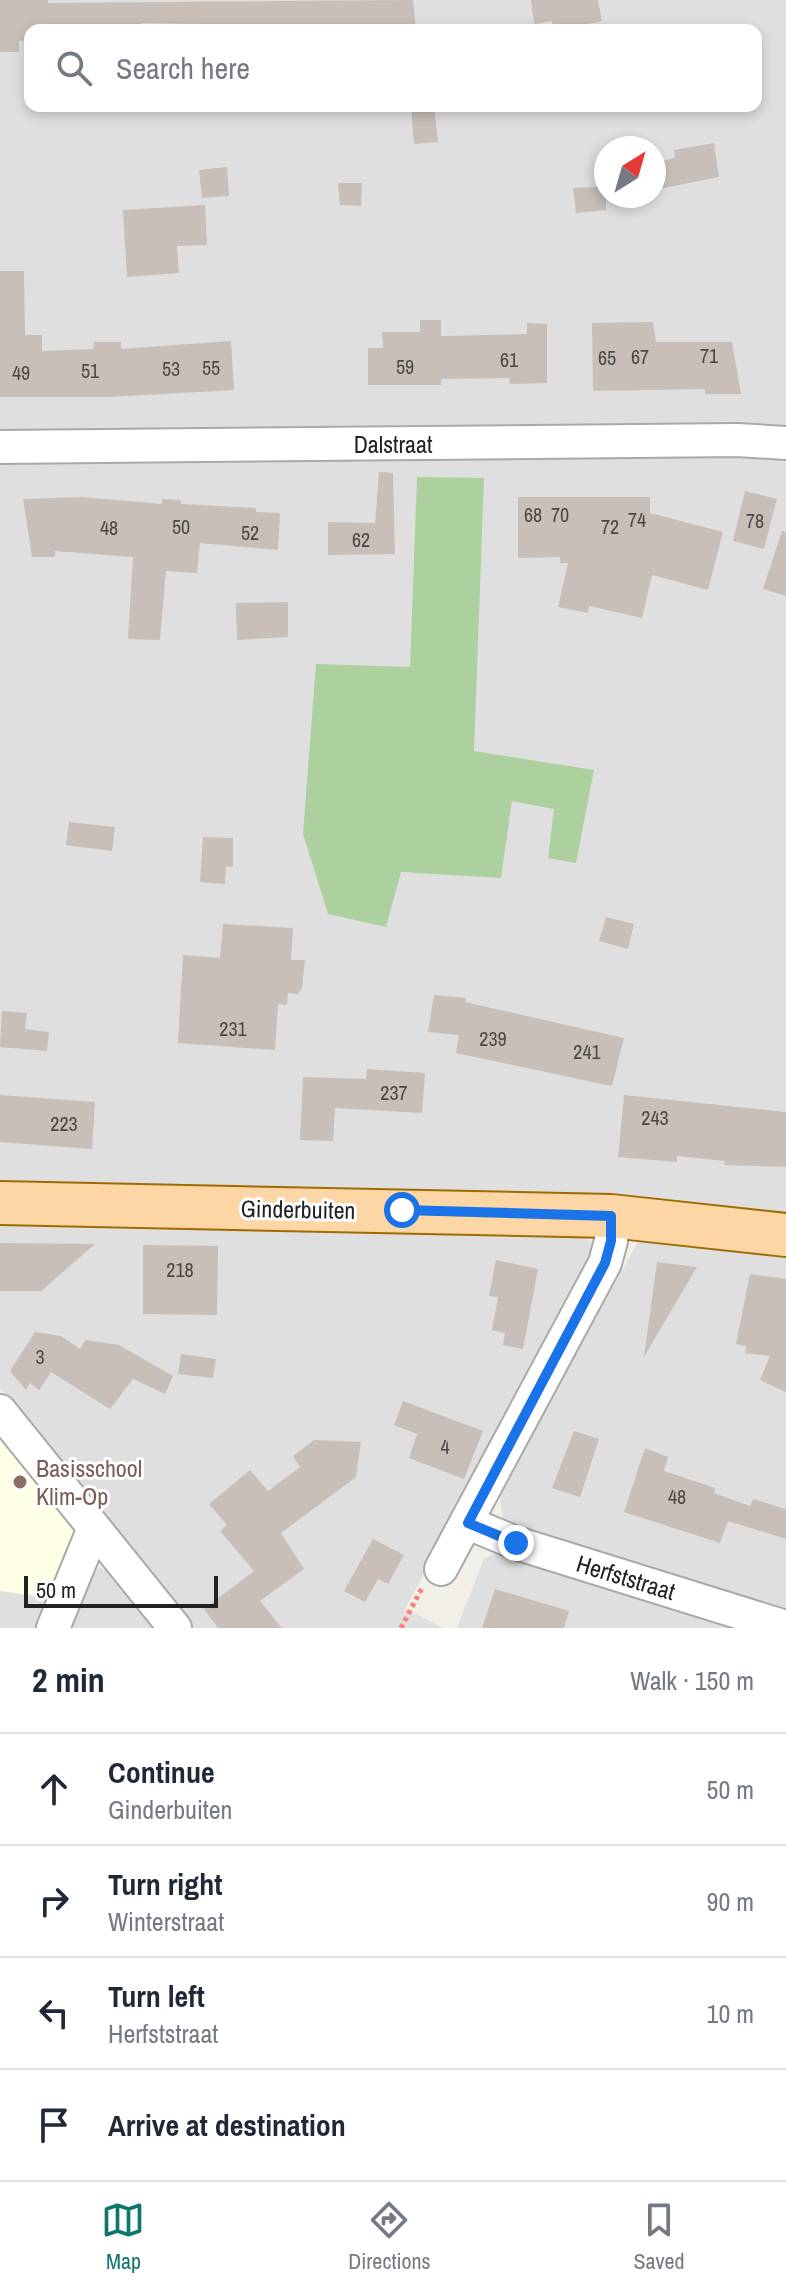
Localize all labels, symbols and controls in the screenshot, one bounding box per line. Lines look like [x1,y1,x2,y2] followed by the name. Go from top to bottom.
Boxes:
[24,24,762,112] search box
[52,46,96,90] icon: search
[116,48,250,88] text: Search here
[594,136,666,208] north arrow
[700,342,718,369] house number: 71
[631,343,649,370] house number: 67
[598,344,616,371] house number: 65
[500,346,518,373] house number: 61
[396,353,414,380] house number: 59
[202,354,220,381] house number: 55
[162,355,180,382] house number: 53
[81,357,99,384] house number: 51
[12,359,30,386] house number: 49
[354,428,433,460] street label: Dalstraat
[524,501,542,528] house number: 68
[551,501,569,528] house number: 70
[628,506,646,533] house number: 74
[746,507,764,534] house number: 78
[172,513,190,540] house number: 50
[601,513,619,540] house number: 72
[100,514,118,541] house number: 48
[241,519,259,546] house number: 52
[352,526,370,553] house number: 62
[219,1015,247,1042] house number: 231
[479,1025,507,1052] house number: 239
[573,1038,601,1065] house number: 241
[380,1079,408,1106] house number: 237
[641,1104,669,1131] house number: 243
[50,1110,78,1137] house number: 223
[240,1192,356,1226] street label: Ginderbuiten
[384,1192,420,1228] route start
[166,1256,194,1283] house number: 218
[35,1343,45,1370] house number: 3
[440,1433,450,1460] house number: 4
[36,1452,142,1512] place label: Basisschool Klim-Op
[11,1473,29,1491] marker: Basisschool Klim-Op
[668,1483,686,1510] house number: 48
[498,1525,534,1561] route end
[573,1547,680,1607] street label: Herfststraat
[24,1572,218,1608] scale bar
[36,1575,76,1605] text: 50 m
[32,1657,105,1703] text: 2 min
[630,1663,754,1698] text: Walk · 150 m
[108,1752,215,1792] text: Continue
[32,1767,76,1811] icon: ahead
[707,1772,754,1807] text: 50 m
[108,1792,232,1827] text: Ginderbuiten
[108,1864,222,1904] text: Turn right
[32,1879,76,1923] icon: right
[707,1884,754,1919] text: 90 m
[108,1904,224,1939] text: Winterstraat
[108,1976,205,2016] text: Turn left
[32,1991,76,2035] icon: left
[707,1996,754,2031] text: 10 m
[108,2016,218,2051] text: Herfststraat
[32,2103,76,2147] icon: arrive
[108,2105,346,2145] text: Arrive at destination
[101,2198,145,2276] tab: Map
[348,2198,431,2276] tab: Directions
[633,2198,685,2276] tab: Saved

